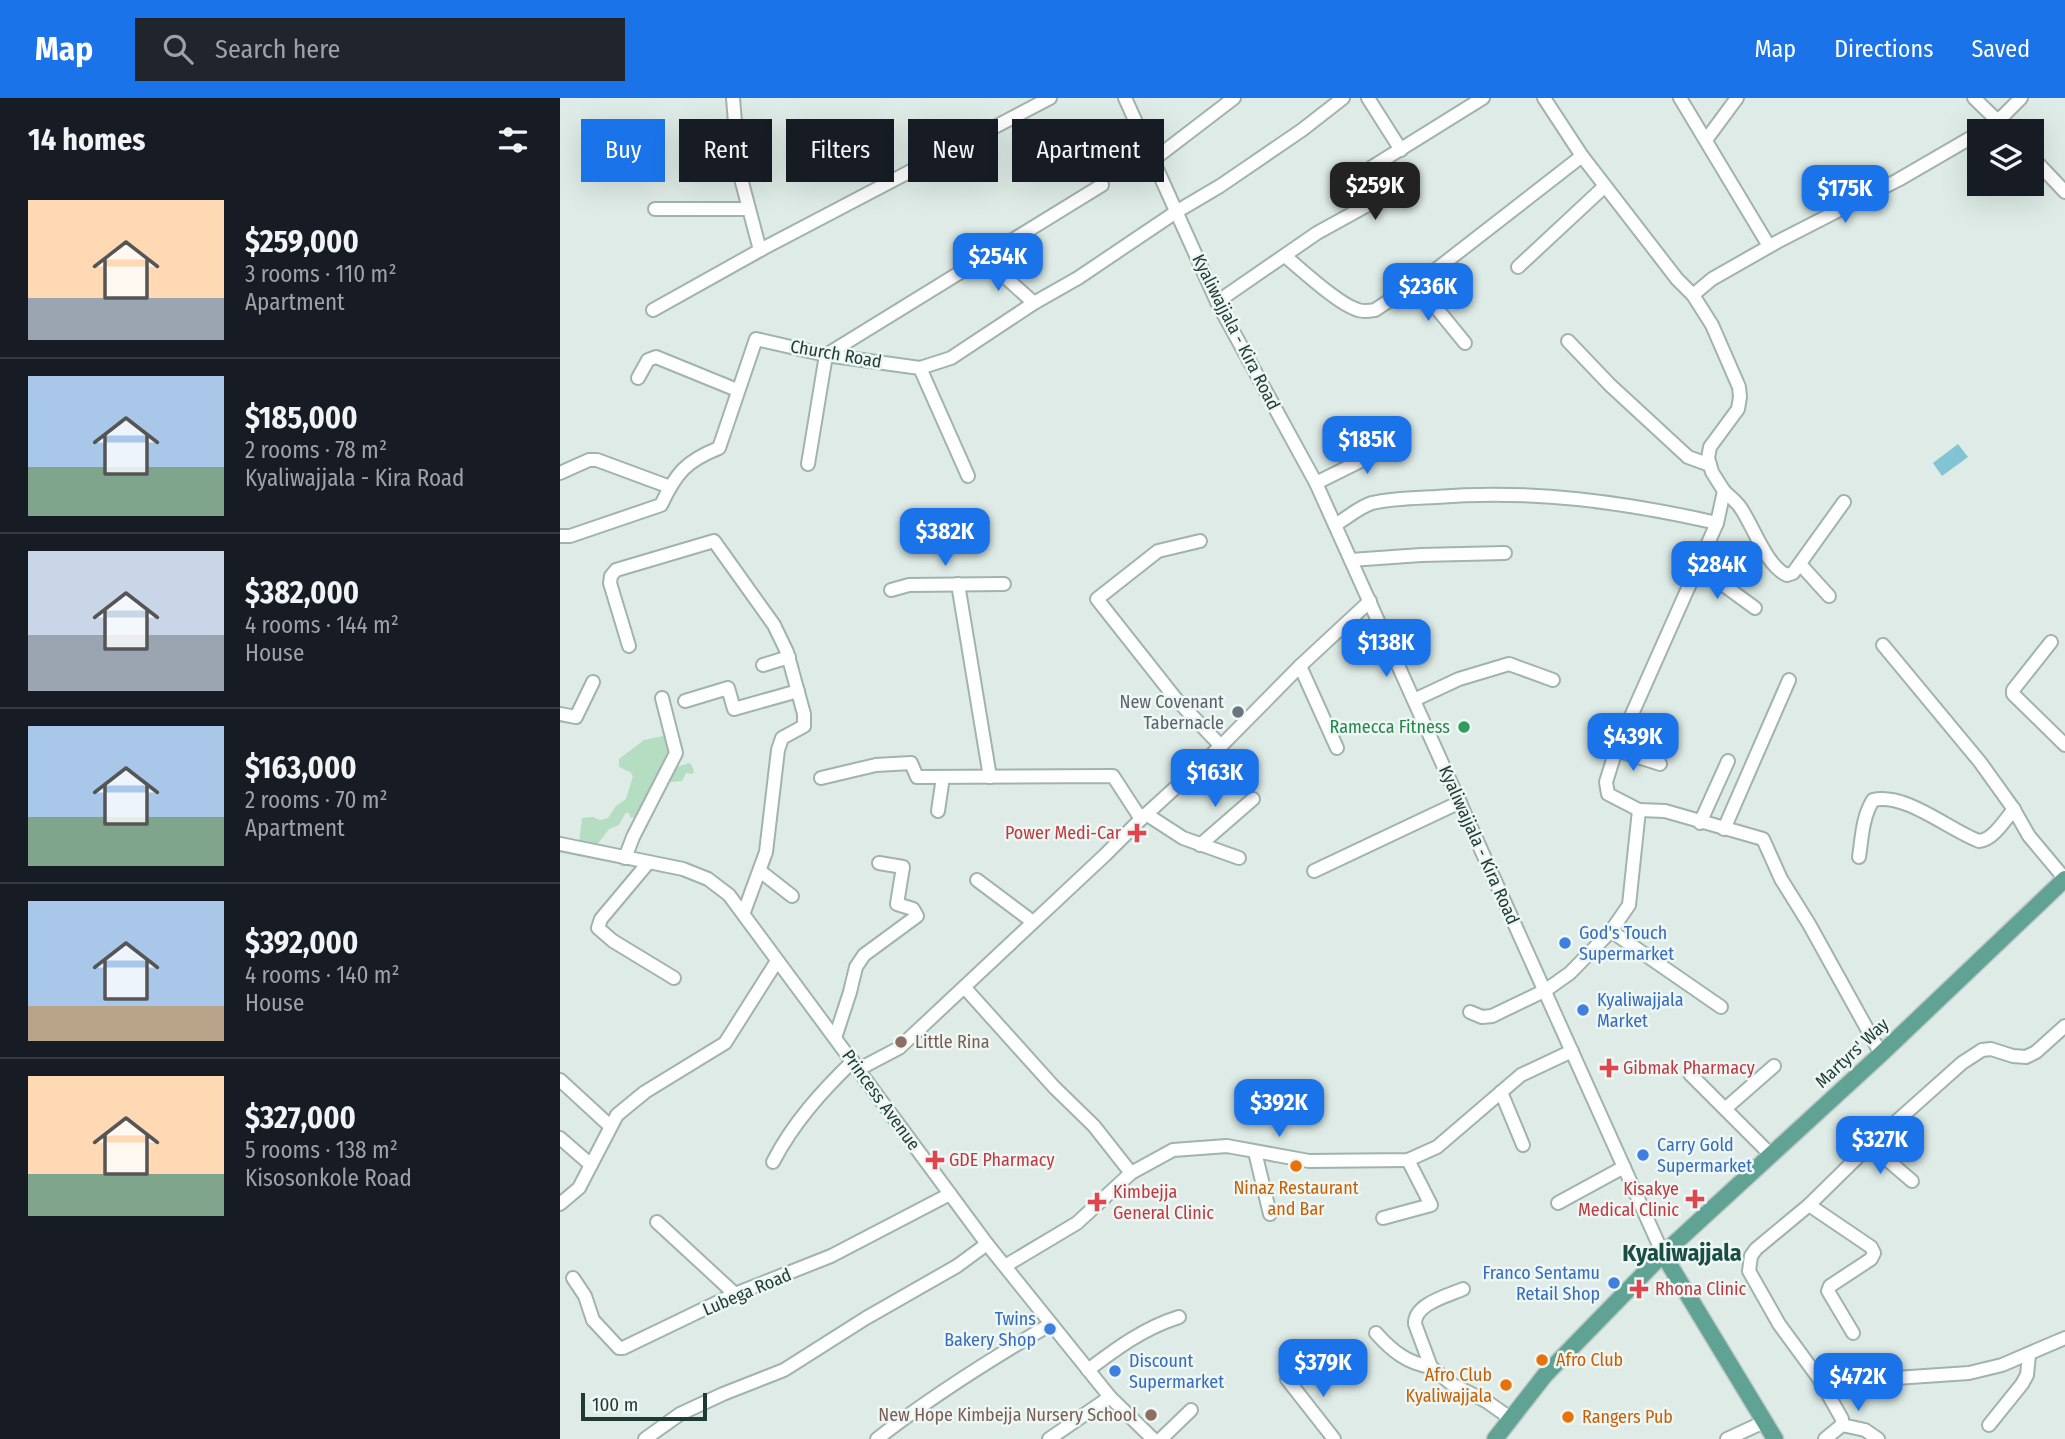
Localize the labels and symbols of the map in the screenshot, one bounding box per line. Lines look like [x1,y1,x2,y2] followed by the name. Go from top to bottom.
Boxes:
[1326,162,1424,222] pin: $259K
[1796,166,1894,225] pin: $175K
[949,234,1047,293] pin: $254K
[1187,251,1285,413] street label: Kyaliwajjala - Kira Road
[1379,264,1477,323] pin: $236K
[789,335,883,373] street label: Church Road
[1318,416,1416,476] pin: $185K
[896,508,994,568] pin: $382K
[1668,542,1766,601] pin: $284K
[1337,620,1435,679] pin: $138K
[1119,691,1224,734] place label: New Covenant Tabernacle
[1230,704,1246,720] marker: New Covenant Tabernacle
[1584,714,1682,773] pin: $439K
[1330,716,1450,738] place label: Ramecca Fitness
[1456,719,1472,735] marker: Ramecca Fitness
[1166,750,1264,809] pin: $163K
[1434,762,1524,928] street label: Kyaliwajjala - Kira Road
[1005,822,1122,844] place label: Power Medi-Car
[1127,823,1147,843] marker: Power Medi-Car
[1579,922,1674,965] place label: God's Touch Supermarket
[1557,935,1573,951] marker: God's Touch Supermarket
[1597,989,1684,1032] place label: Kyaliwajjala Market
[1575,1002,1591,1018] marker: Kyaliwajjala Market
[1811,1013,1893,1093] street label: Martyrs' Way
[915,1031,990,1053] place label: Little Rina
[893,1034,909,1050] marker: Little Rina
[837,1045,925,1155] street label: Princess Avenue
[1623,1057,1755,1079] place label: Gibmak Pharmacy
[1601,1060,1617,1076] marker: Gibmak Pharmacy
[1230,1080,1328,1139] pin: $392K
[1831,1116,1929,1176] pin: $327K
[1657,1134,1752,1177] place label: Carry Gold Supermarket
[1635,1147,1651,1163] marker: Carry Gold Supermarket
[949,1149,1054,1171] place label: GDE Pharmacy
[927,1152,943,1168] marker: GDE Pharmacy
[1288,1158,1304,1174] marker: Ninaz Restaurant and Bar
[1233,1177,1359,1220] place label: Ninaz Restaurant and Bar
[1578,1178,1679,1221] place label: Kisakye Medical Clinic
[1113,1181,1214,1224] place label: Kimbejja General Clinic
[1685,1189,1705,1209] marker: Kisakye Medical Clinic
[1087,1192,1107,1212] marker: Kimbejja General Clinic
[1622,1239,1742,1267] district label: Kyaliwajjala
[1483,1262,1600,1305] place label: Franco Sentamu Retail Shop
[699,1263,795,1321] street label: Lubega Road
[1606,1275,1622,1291] marker: Franco Sentamu Retail Shop
[1655,1278,1747,1300] place label: Rhona Clinic
[1629,1279,1649,1299] marker: Rhona Clinic
[944,1308,1036,1351] place label: Twins Bakery Shop
[1042,1321,1058,1337] marker: Twins Bakery Shop
[1274,1340,1372,1399] pin: $379K
[1556,1349,1623,1371] place label: Afro Club
[1129,1350,1224,1393] place label: Discount Supermarket
[1534,1352,1550,1368] marker: Afro Club
[1809,1354,1907,1413] pin: $472K
[1107,1363,1123,1379] marker: Discount Supermarket
[1406,1364,1492,1407] place label: Afro Club Kyaliwajjala
[1498,1377,1514,1393] marker: Afro Club Kyaliwajjala
[581,1390,707,1422] scale bar
[878,1404,1137,1426] place label: New Hope Kimbejja Nursery School
[1582,1406,1673,1428] place label: Rangers Pub
[1143,1407,1159,1423] marker: New Hope Kimbejja Nursery School
[1560,1409,1576,1425] marker: Rangers Pub

